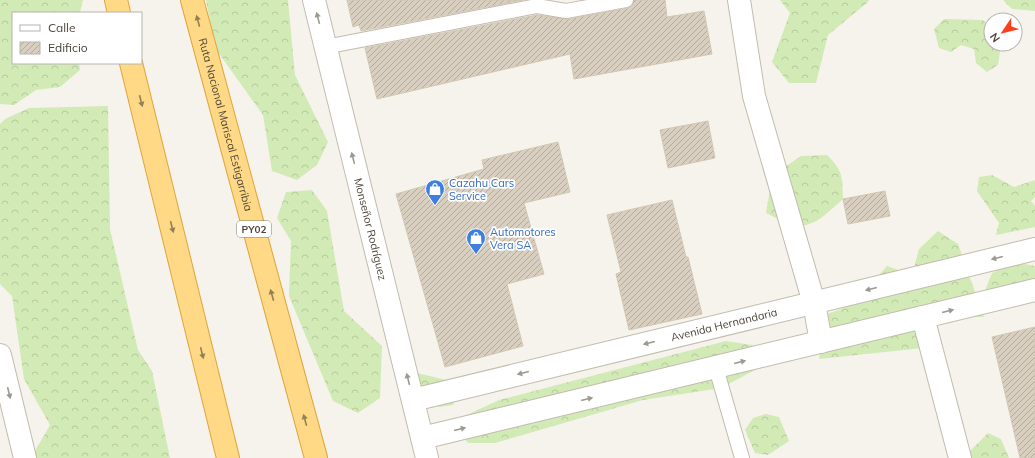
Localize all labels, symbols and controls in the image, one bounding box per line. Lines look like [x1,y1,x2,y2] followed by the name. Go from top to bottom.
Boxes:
[12,12,142,64] legend
[315,12,321,24] one-way arrow
[983,12,1023,52] north arrow
[194,14,200,27] one-way arrow
[48,20,75,35] text: Calle
[987,30,1003,45] text: N
[196,36,256,213] street label: Ruta Nacional Mariscal Estigarribia
[48,40,88,55] text: Edificio
[138,95,144,107] one-way arrow
[350,152,356,164] one-way arrow
[449,176,514,203] place label: Cazahu Cars Service
[351,177,390,282] street label: Monseñor Rodríguez
[424,178,446,206] shop icon: Cazahu Cars Service
[169,221,175,233] one-way arrow
[237,221,271,237] road number: PY02
[490,225,556,252] place label: Automotores Vera SA
[465,227,487,255] shop icon: Automotores Vera SA
[991,256,1003,262] one-way arrow
[865,286,877,292] one-way arrow
[268,289,274,301] one-way arrow
[669,305,779,344] street label: Avenida Hernandaria
[942,308,954,314] one-way arrow
[643,340,655,346] one-way arrow
[200,347,206,360] one-way arrow
[734,359,746,365] one-way arrow
[517,371,529,377] one-way arrow
[404,373,410,386] one-way arrow
[7,386,13,399] one-way arrow
[581,396,593,402] one-way arrow
[302,414,308,427] one-way arrow
[454,426,466,432] one-way arrow

